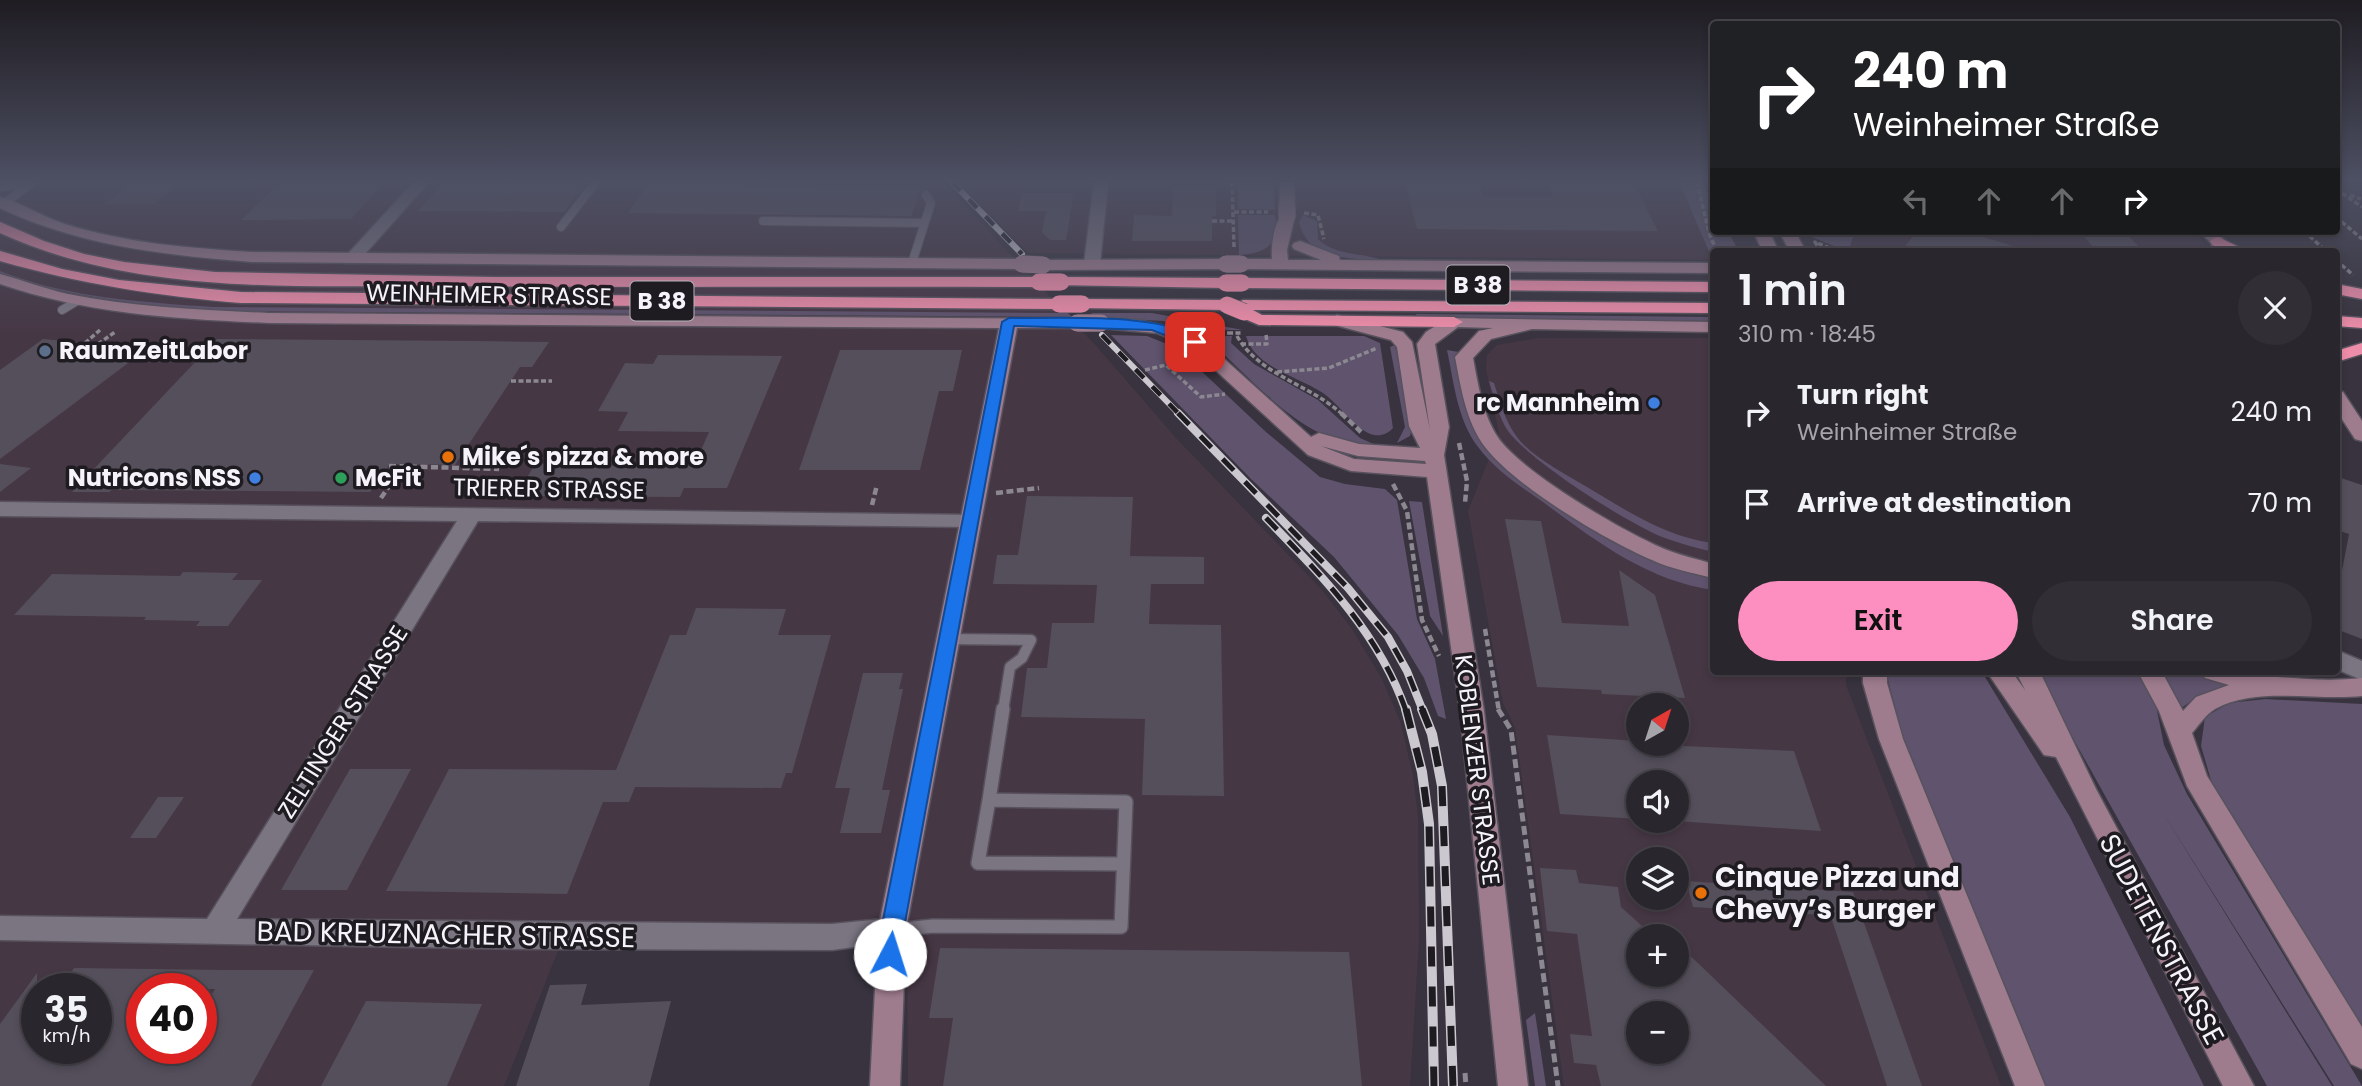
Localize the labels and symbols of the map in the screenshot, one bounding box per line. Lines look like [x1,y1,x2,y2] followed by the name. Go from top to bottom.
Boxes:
[1446,266,1510,304] road number: B 38
[366,276,612,313] street label: WEINHEIMER STRASSE
[630,282,694,320] road number: B 38
[1165,312,1225,372] pin
[59,334,248,367] place label: RaumZeitLabor
[37,343,53,359] marker: RaumZeitLabor
[1476,386,1640,419] place label: rc Mannheim
[1646,395,1662,411] marker: rc Mannheim
[462,440,704,473] place label: Mike´s pizza & more
[440,449,456,465] marker: Mike´s pizza & more
[68,461,241,494] place label: Nutricons NSS
[355,461,422,494] place label: McFit
[247,470,263,486] marker: Nutricons NSS
[333,470,349,486] marker: McFit
[453,470,645,507] street label: TRIERER STRASSE
[270,619,415,825] street label: ZELTINGER STRASSE
[1447,653,1508,887] street label: KOBLENZER STRASSE
[1626,693,1689,756] north arrow
[2090,827,2234,1051] street label: SUDETENSTRASSE
[1715,858,1960,929] place label: Cinque Pizza und Chevy’s Burger
[1693,885,1709,901] marker: Cinque Pizza und Chevy’s Burger
[256,912,636,957] street label: BAD KREUZNACHER STRASSE
[853,917,927,991] position arrow
[126,973,217,1064] speed limit sign: 40

